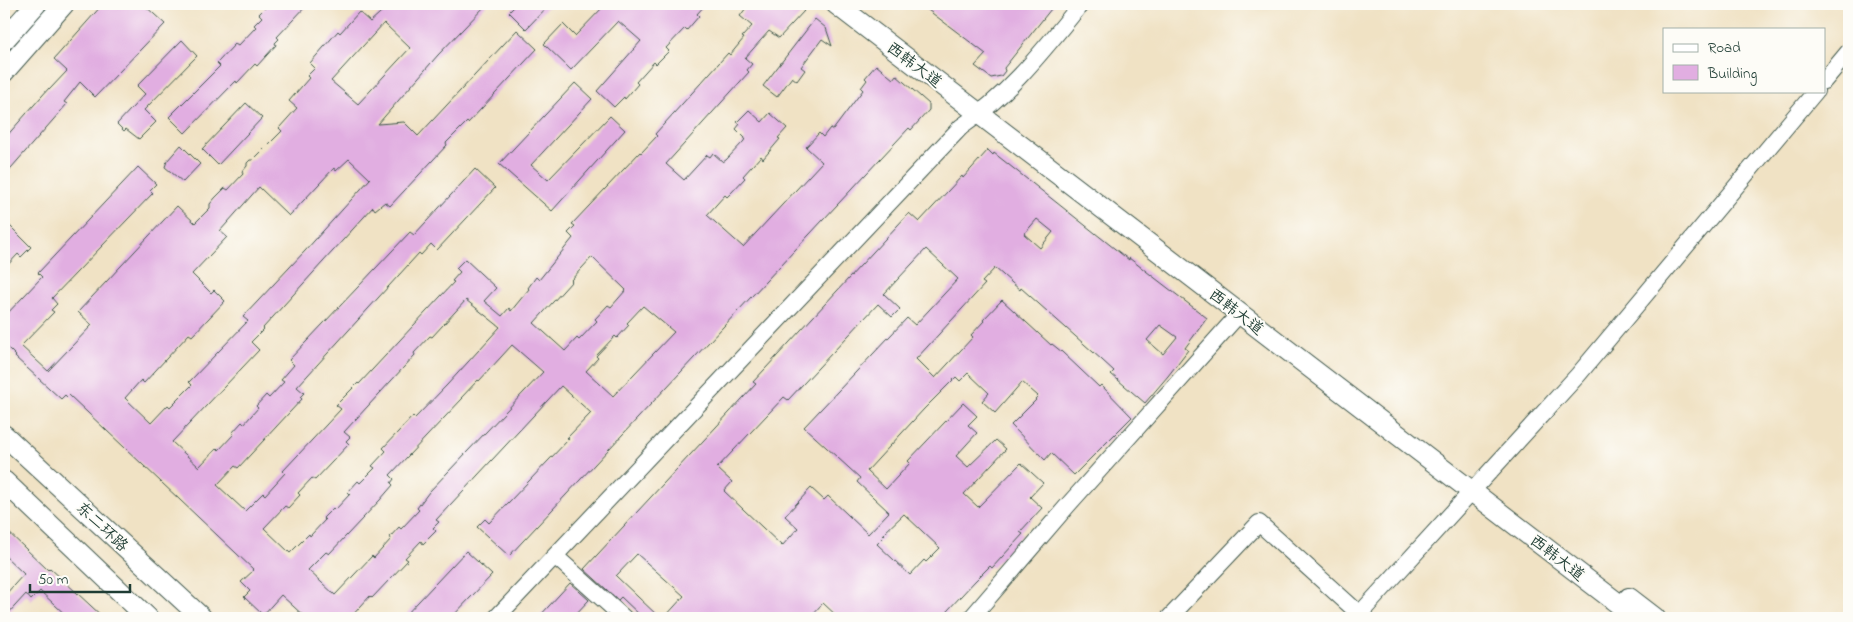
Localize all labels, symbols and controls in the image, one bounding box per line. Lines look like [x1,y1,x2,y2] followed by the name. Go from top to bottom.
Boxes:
[1663,28,1826,92] legend
[881,37,947,94] street label: 西韩大道
[1708,37,1741,59] text: Road
[1707,63,1757,86] text: Building
[1203,283,1268,342] street label: 西韩大道
[70,497,133,558] street label: 东二环路
[1524,529,1589,588] street label: 西韩大道
[30,562,130,594] scale bar
[38,569,69,591] text: 50 m

